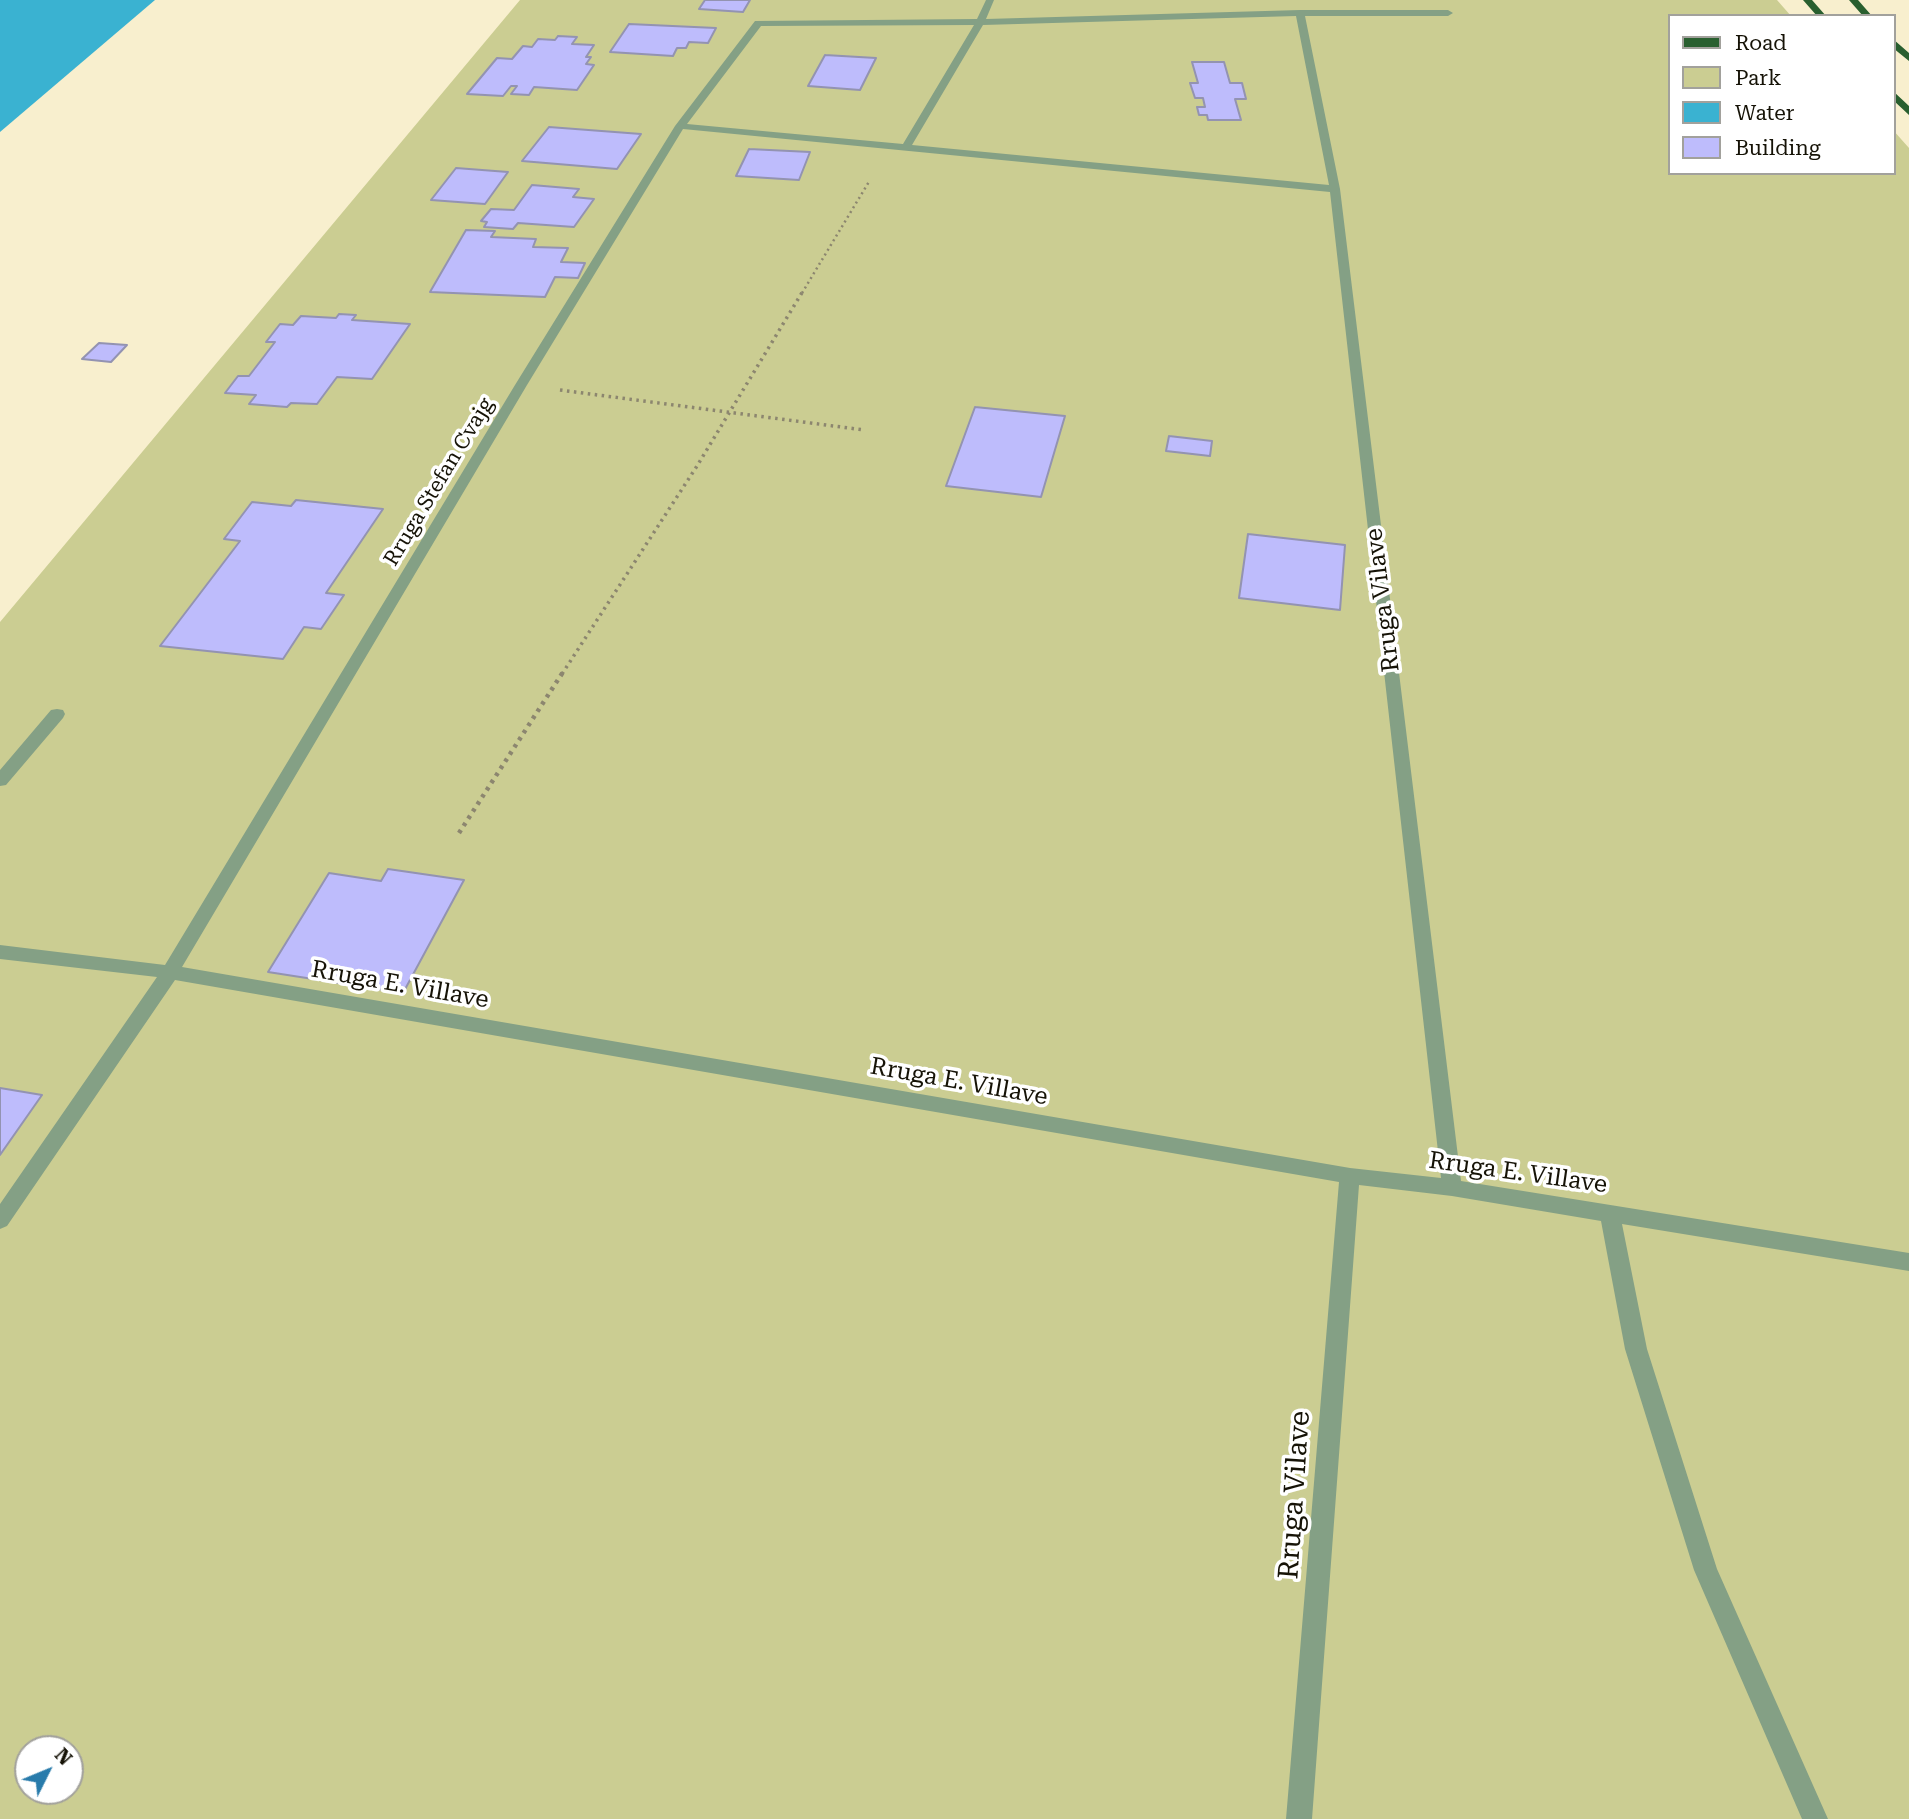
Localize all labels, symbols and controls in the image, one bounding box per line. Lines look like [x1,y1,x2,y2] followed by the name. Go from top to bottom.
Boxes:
[1668,14,1895,175] legend
[1735,31,1787,55] text: Road
[1735,66,1781,90] text: Park
[1735,101,1794,125] text: Water
[1735,136,1821,160] text: Building
[379,393,499,571] street label: Rruga Stefan Cvajg
[1360,526,1406,674] street label: Rruga Vilave
[309,955,491,1015] street label: Rruga E. Villave
[868,1052,1050,1112] street label: Rruga E. Villave
[1427,1146,1609,1200] street label: Rruga E. Villave
[1272,1410,1318,1580] street label: Rruga Vilave
[14,1735,84,1805] north arrow
[50,1743,77,1770] text: N

